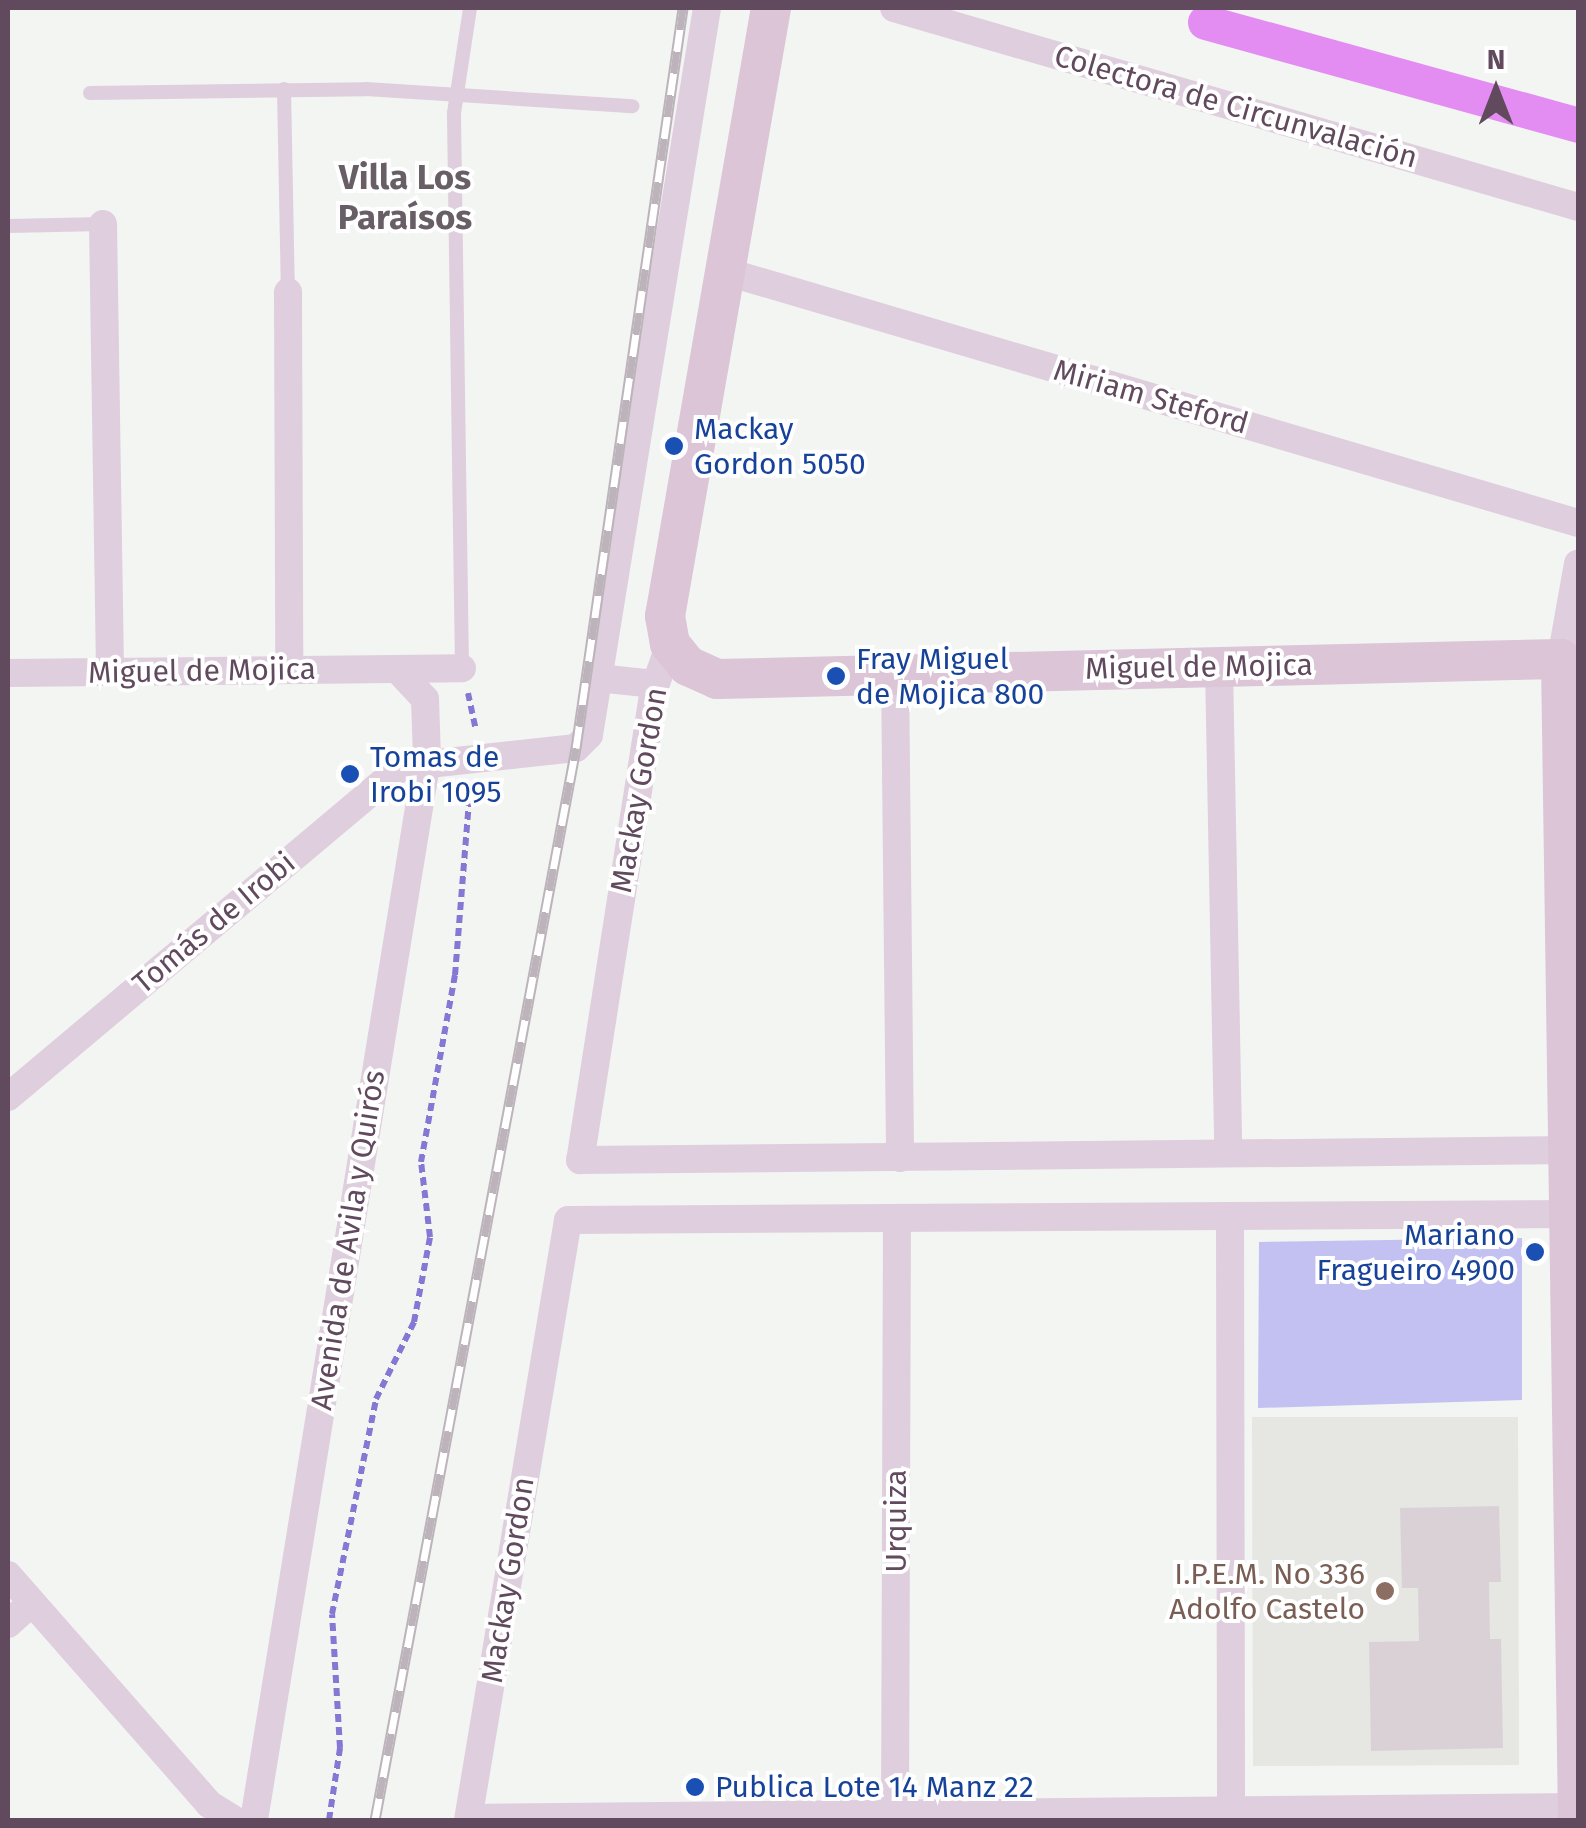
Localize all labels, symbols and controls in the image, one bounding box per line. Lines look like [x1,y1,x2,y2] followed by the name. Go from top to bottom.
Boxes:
[1050,38,1422,176] street label: Colectora de Circunvalación
[1446,40,1546,140] north arrow
[1487,43,1505,76] text: N
[338,156,472,238] district label: Villa Los Paraísos
[1050,352,1252,442] street label: Miriam Steford
[694,411,866,482] place label: Mackay Gordon 5050
[663,435,685,457] marker: Mackay Gordon 5050
[856,641,1044,712] place label: Fray Miguel de Mojica 800
[1085,647,1313,687] street label: Miguel de Mojica
[88,651,316,691] street label: Miguel de Mojica
[825,665,847,687] marker: Fray Miguel de Mojica 800
[603,685,675,895] street label: Mackay Gordon
[370,739,501,810] place label: Tomas de Irobi 1095
[339,763,361,785] marker: Tomas de Irobi 1095
[126,845,302,1001] street label: Tomás de Irobi
[303,1068,393,1412] street label: Avenida de Avila y Quirós
[1316,1217,1515,1288] place label: Mariano Fragueiro 4900
[1524,1241,1546,1263] marker: Mariano Fragueiro 4900
[878,1469,914,1573] street label: Urquiza
[474,1475,542,1685] street label: Mackay Gordon
[1169,1556,1365,1626] place label: I.P.E.M. No 336 Adolfo Castelo
[1374,1580,1396,1602] marker: I.P.E.M. No 336 Adolfo Castelo
[715,1769,1034,1805] place label: Publica Lote 14 Manz 22
[684,1776,706,1798] marker: Publica Lote 14 Manz 22

